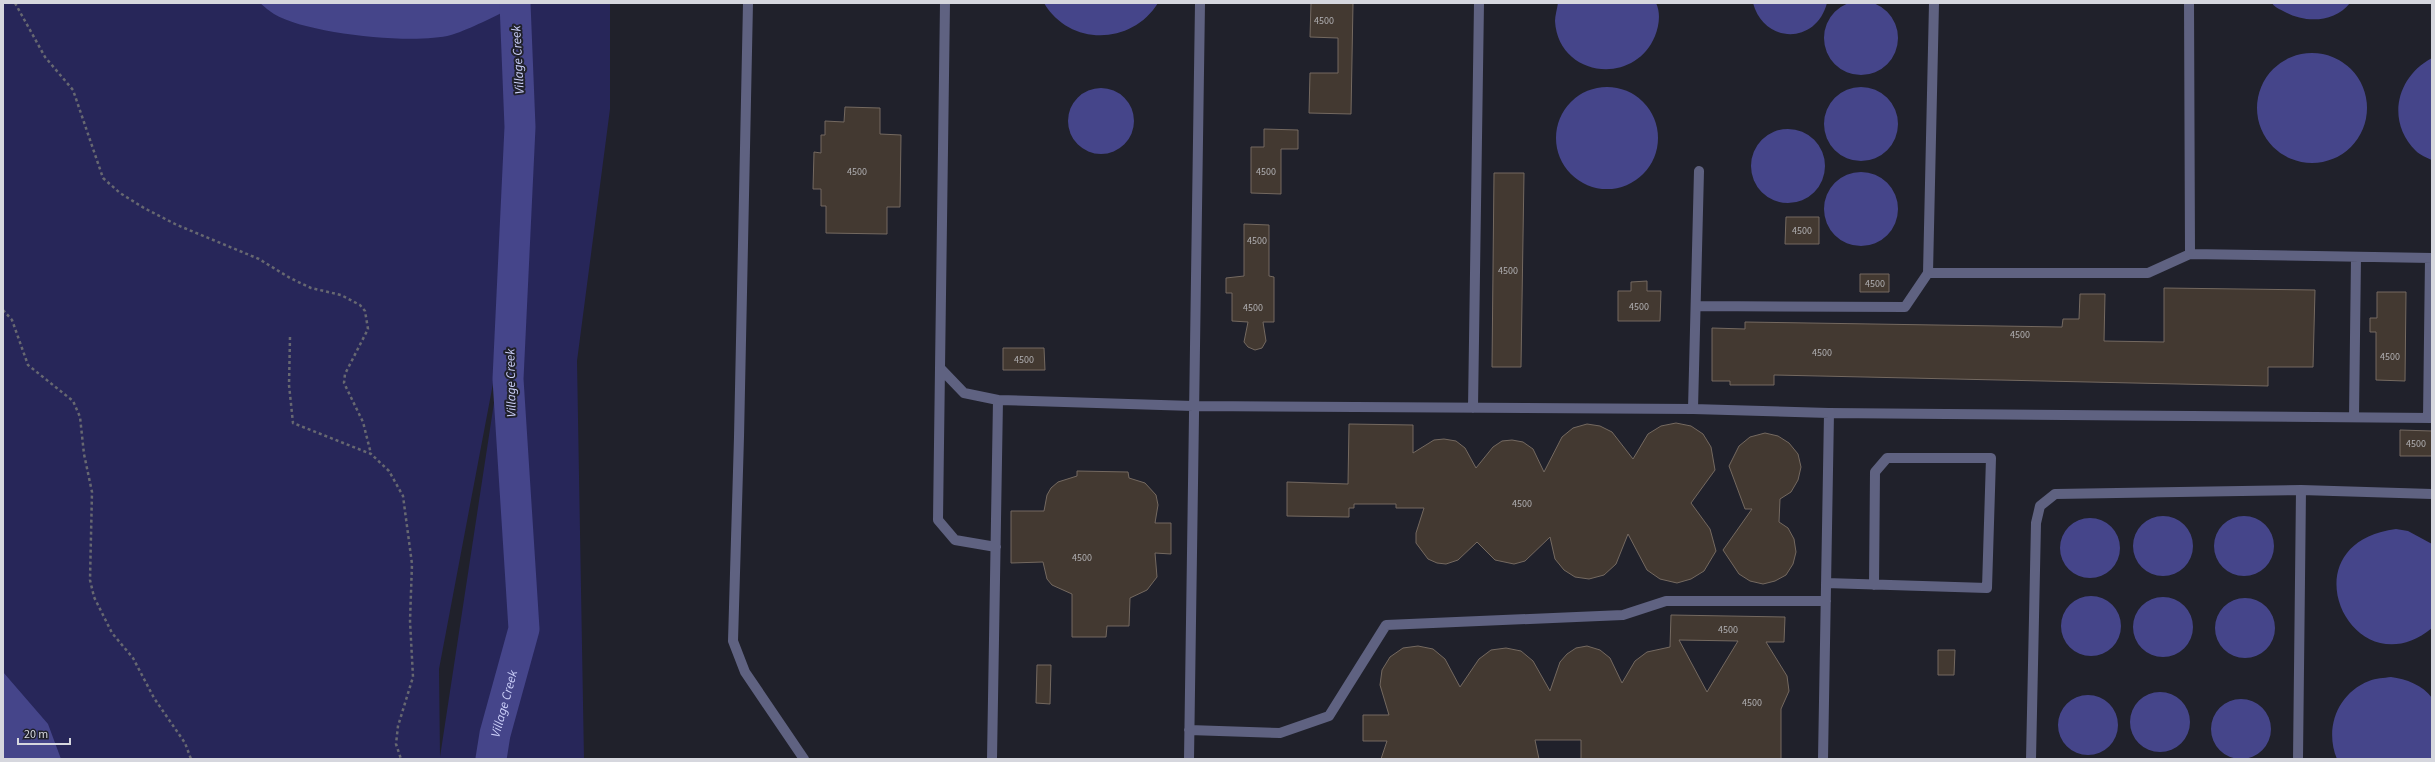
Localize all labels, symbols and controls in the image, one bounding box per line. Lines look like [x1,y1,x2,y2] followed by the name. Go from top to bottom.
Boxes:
[1314,14,1334,28] house number: 4500
[507,24,529,95] water label: Village Creek
[847,165,867,179] house number: 4500
[1256,165,1276,179] house number: 4500
[1792,224,1812,238] house number: 4500
[1247,234,1267,248] house number: 4500
[1498,264,1518,278] house number: 4500
[1865,277,1885,291] house number: 4500
[1629,300,1649,314] house number: 4500
[1243,301,1263,315] house number: 4500
[2010,328,2030,342] house number: 4500
[1812,346,1832,360] house number: 4500
[501,348,521,418] water label: Village Creek
[2380,350,2400,364] house number: 4500
[1014,353,1034,367] house number: 4500
[2406,437,2426,451] house number: 4500
[1512,497,1532,511] house number: 4500
[1072,551,1092,565] house number: 4500
[1718,623,1738,637] house number: 4500
[487,667,522,739] water label: Village Creek
[1742,696,1762,710] house number: 4500
[18,720,70,746] scale bar
[24,726,48,743] text: 20 m

